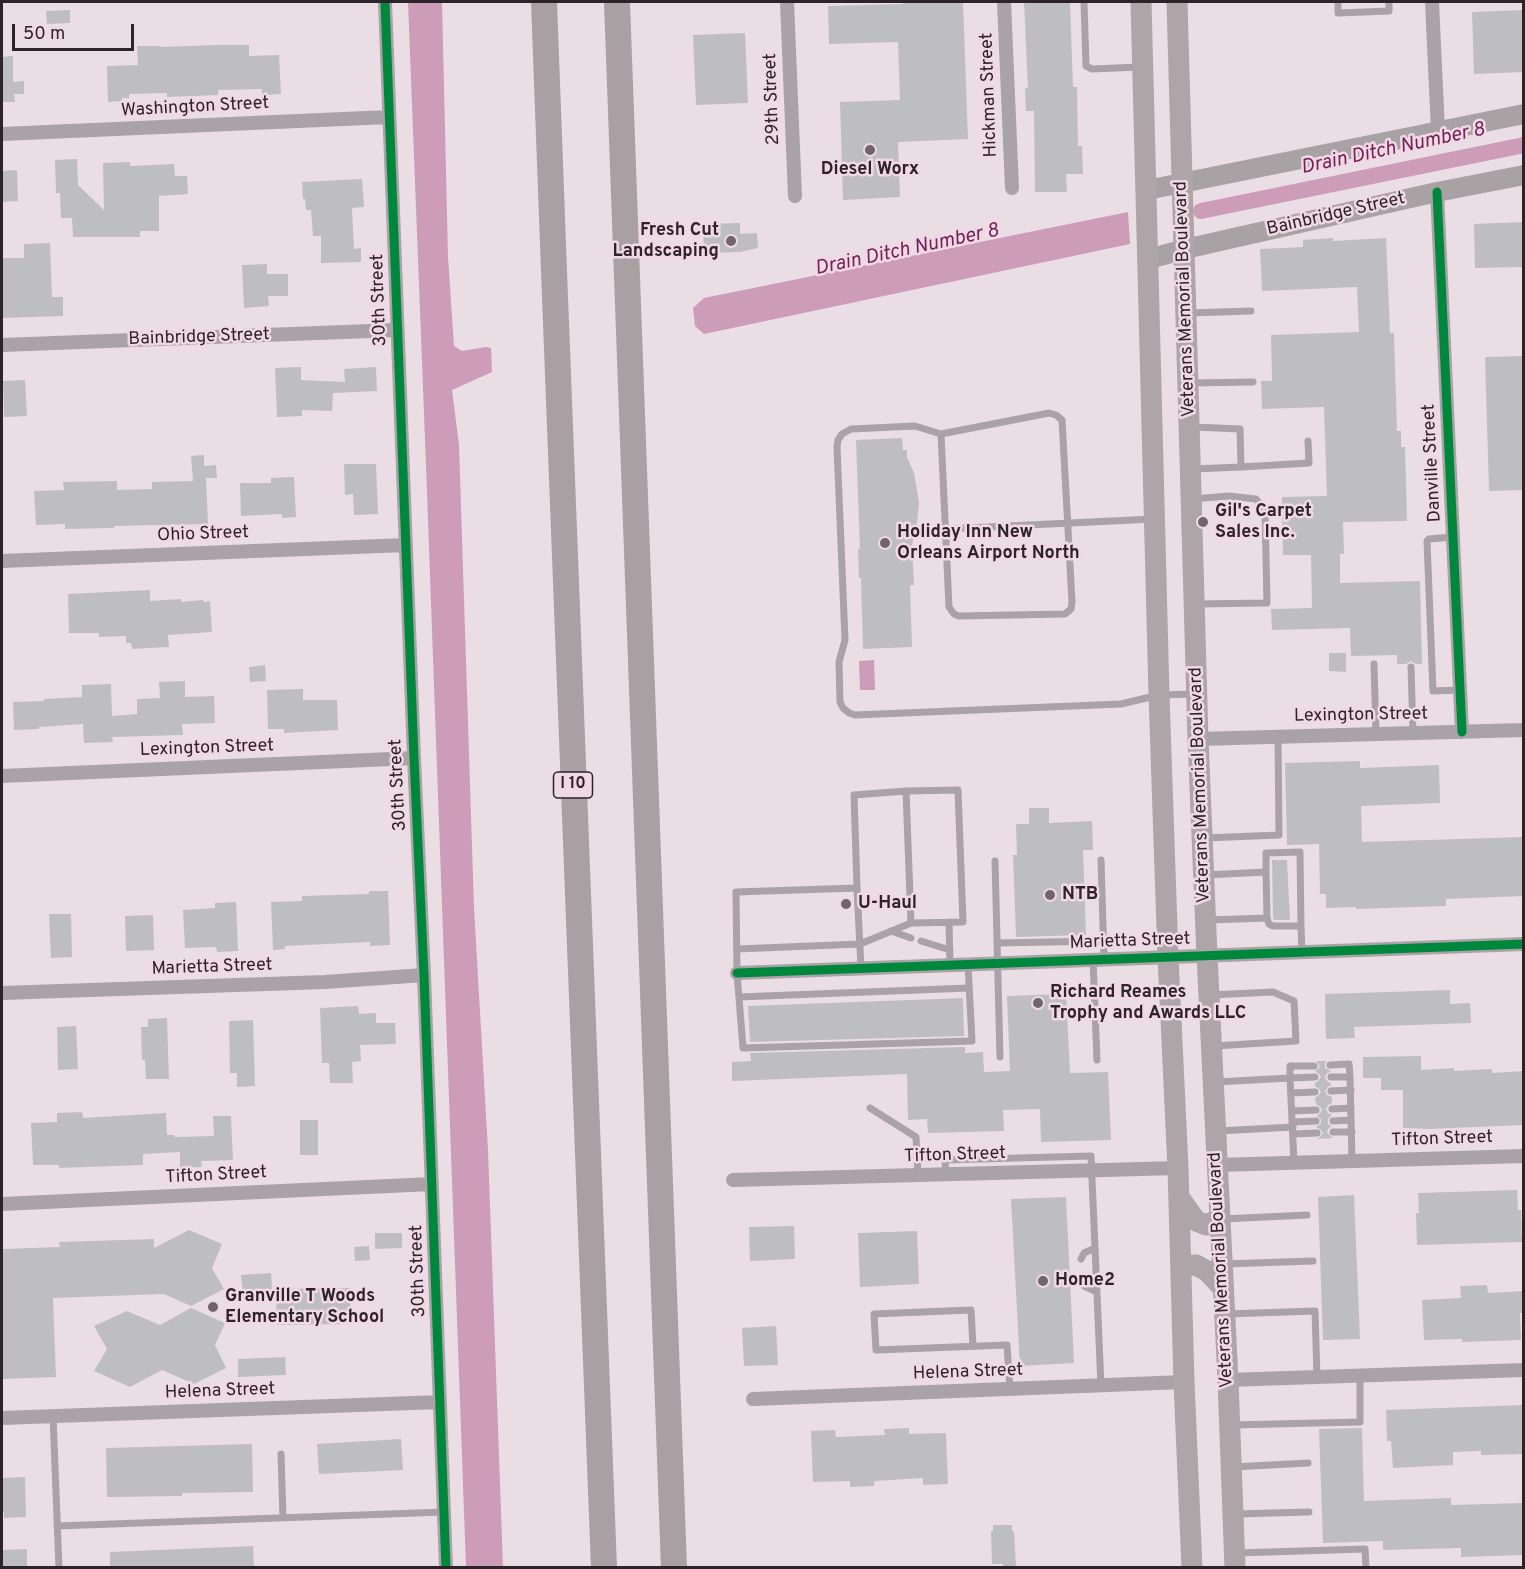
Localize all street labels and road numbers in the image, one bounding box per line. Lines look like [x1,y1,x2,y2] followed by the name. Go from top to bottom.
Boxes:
[977,32,1003,158] street label: Hickman Street
[761,53,785,145] street label: 29th Street
[120,93,270,123] street label: Washington Street
[1171,181,1201,417] street label: Veterans Memorial Boulevard
[1265,189,1407,241] street label: Bainbridge Street
[368,253,392,347] street label: 30th Street
[128,325,270,351] street label: Bainbridge Street
[1419,403,1447,523] street label: Danville Street
[157,523,249,547] street label: Ohio Street
[1186,667,1216,903] street label: Veterans Memorial Boulevard
[1294,704,1428,728] street label: Lexington Street
[140,736,274,762] street label: Lexington Street
[386,738,412,832] street label: 30th Street
[554,772,592,798] road number: I 10
[1069,929,1191,955] street label: Marietta Street
[151,955,273,981] street label: Marietta Street
[1391,1127,1493,1153] street label: Tifton Street
[904,1143,1006,1169] street label: Tifton Street
[1205,1151,1239,1389] street label: Veterans Memorial Boulevard
[165,1163,267,1189] street label: Tifton Street
[407,1224,431,1318] street label: 30th Street
[912,1360,1024,1386] street label: Helena Street
[164,1379,276,1405] street label: Helena Street

